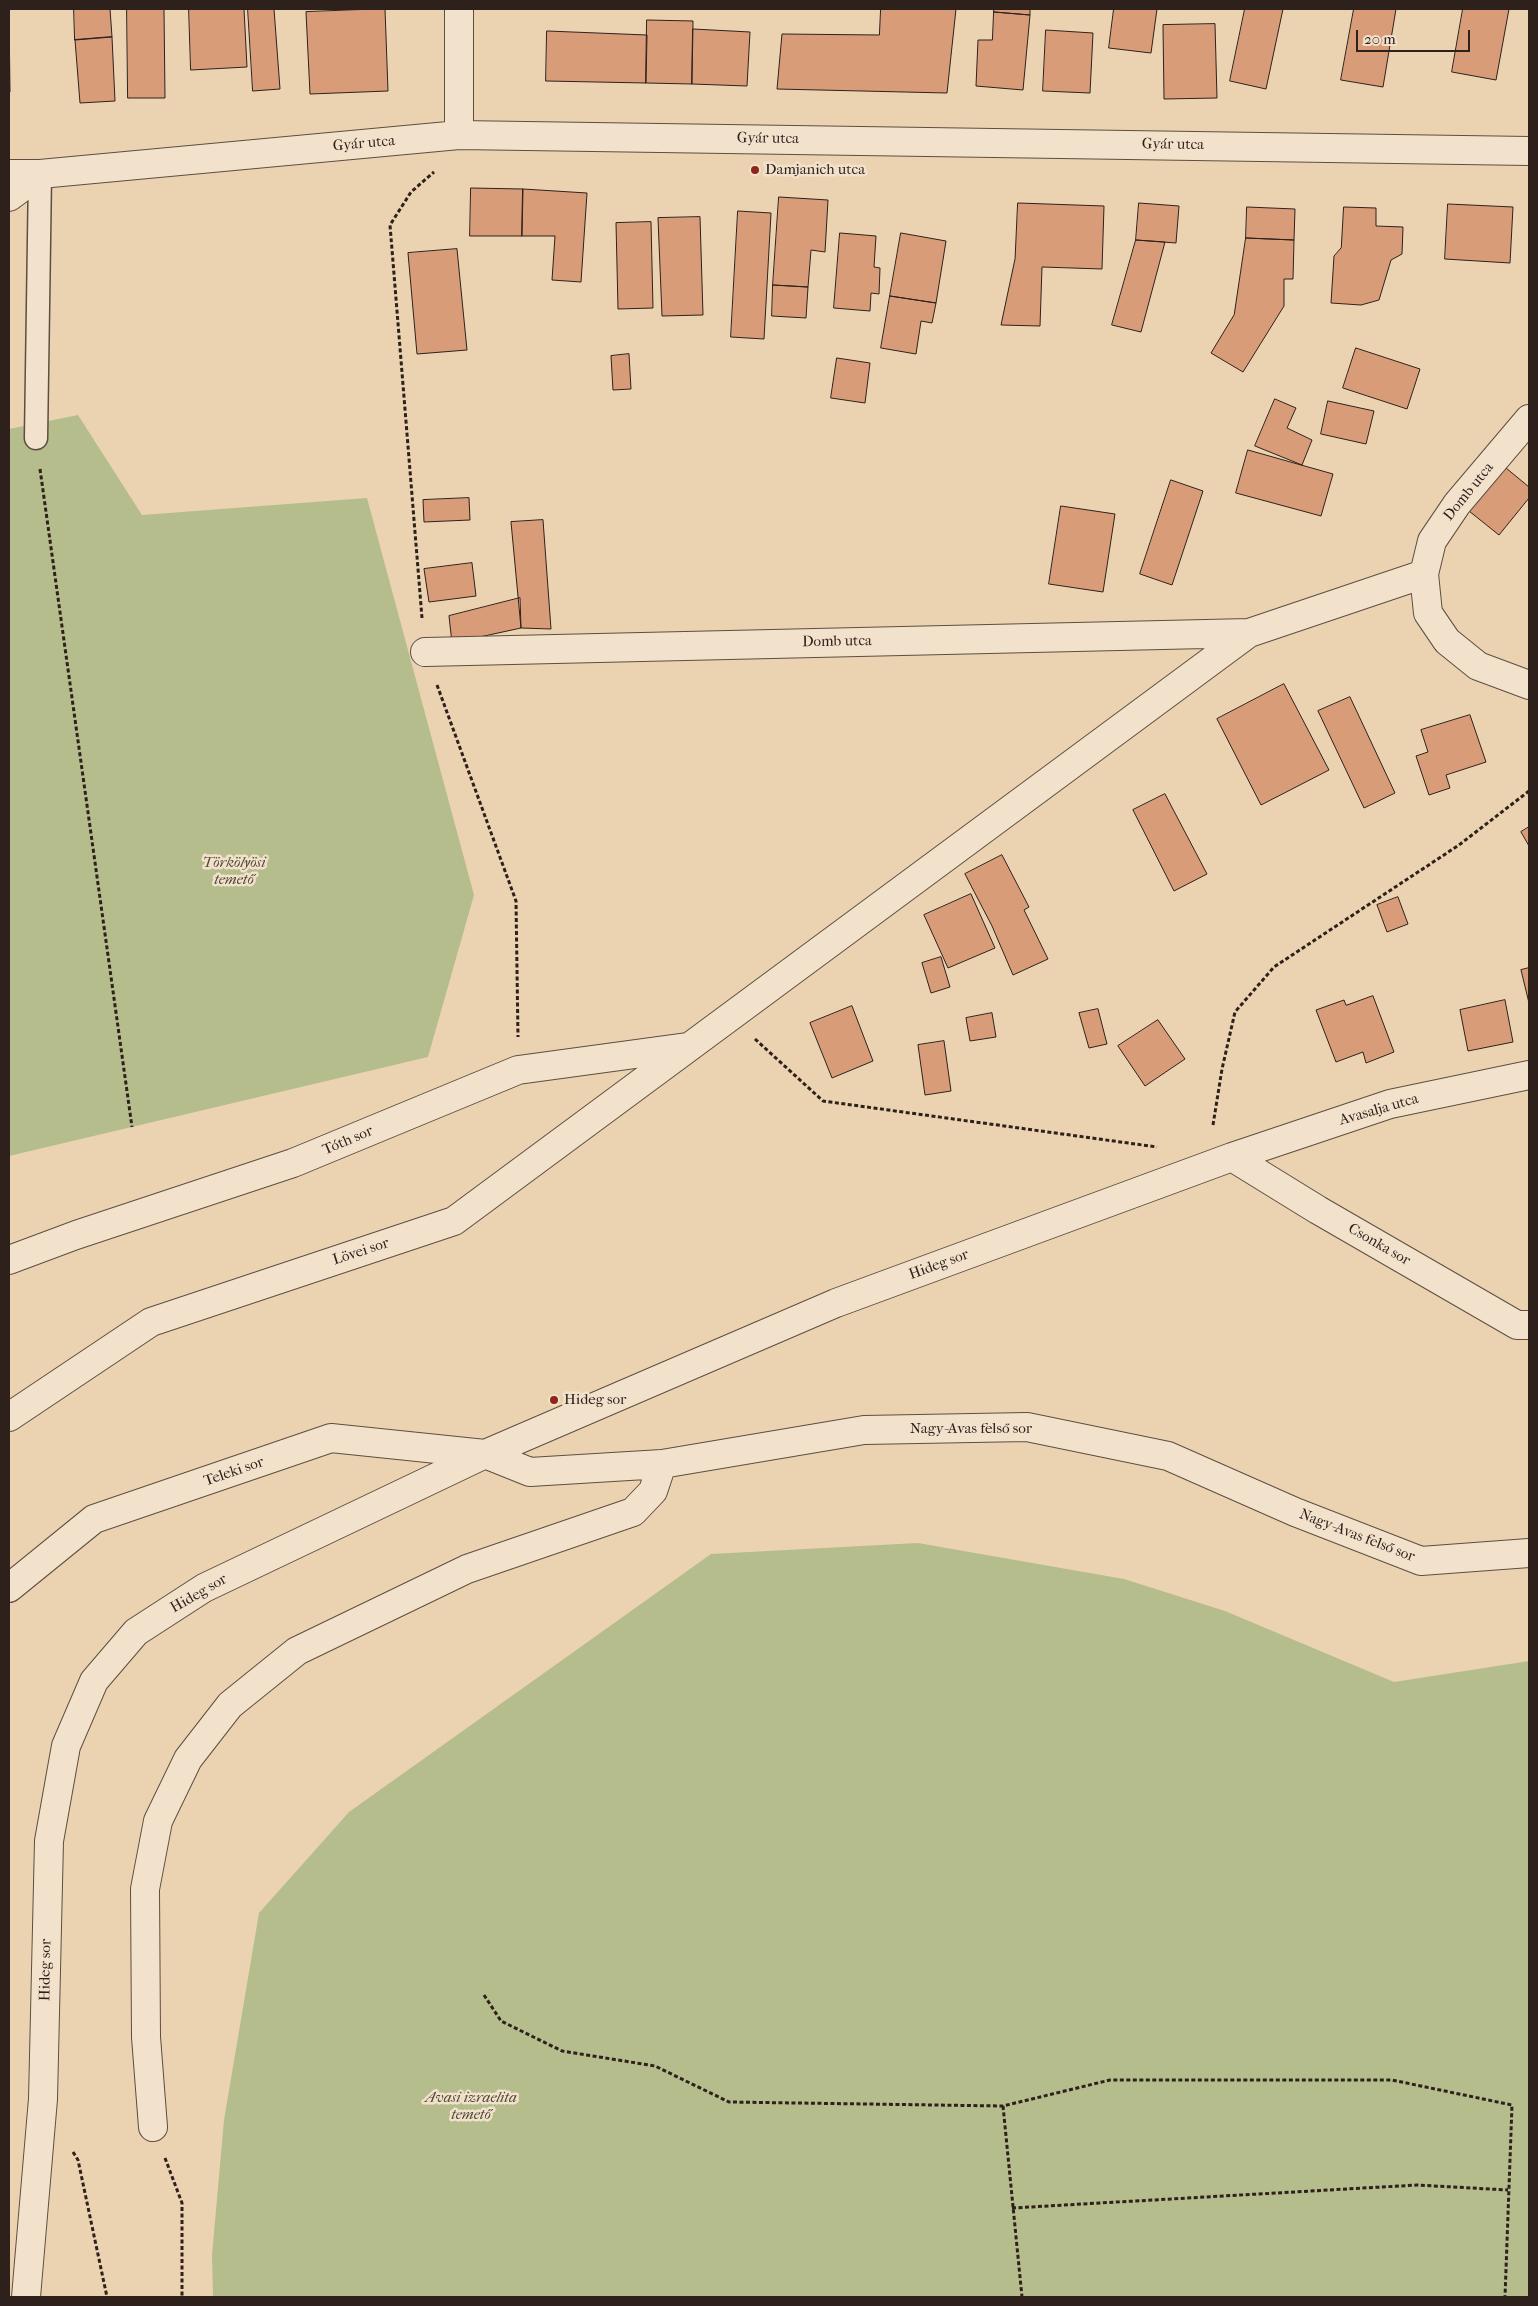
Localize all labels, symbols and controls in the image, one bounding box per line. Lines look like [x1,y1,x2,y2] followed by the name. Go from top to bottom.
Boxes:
[1358,20,1472,52] scale bar
[1364,30,1396,48] text: 20 m
[737,129,799,149] street label: Gyár utca
[332,132,396,156] street label: Gyár utca
[1142,135,1204,155] street label: Gyár utca
[765,161,865,179] place label: Damjanich utca
[749,164,761,176] marker: Damjanich utca
[1440,459,1498,525] street label: Domb utca
[802,632,872,652] street label: Domb utca
[203,854,265,889] park label: Törkölyösi temető
[1337,1090,1421,1130] street label: Avasalja utca
[320,1122,376,1160] street label: Tóth sor
[1345,1220,1413,1270] street label: Csonka sor
[331,1234,391,1270] street label: Lövei sor
[907,1246,971,1284] street label: Hideg sor
[564,1391,626,1409] place label: Hideg sor
[548,1394,560,1406] marker: Hideg sor
[910,1420,1032,1438] street label: Nagy-Avas felső sor
[202,1453,266,1491] street label: Teleki sor
[1297,1506,1417,1566] street label: Nagy-Avas felső sor
[167,1571,231,1617] street label: Hideg sor
[36,1939,56,2001] street label: Hideg sor
[425,2089,517,2124] park label: Avasi izraelita temető

